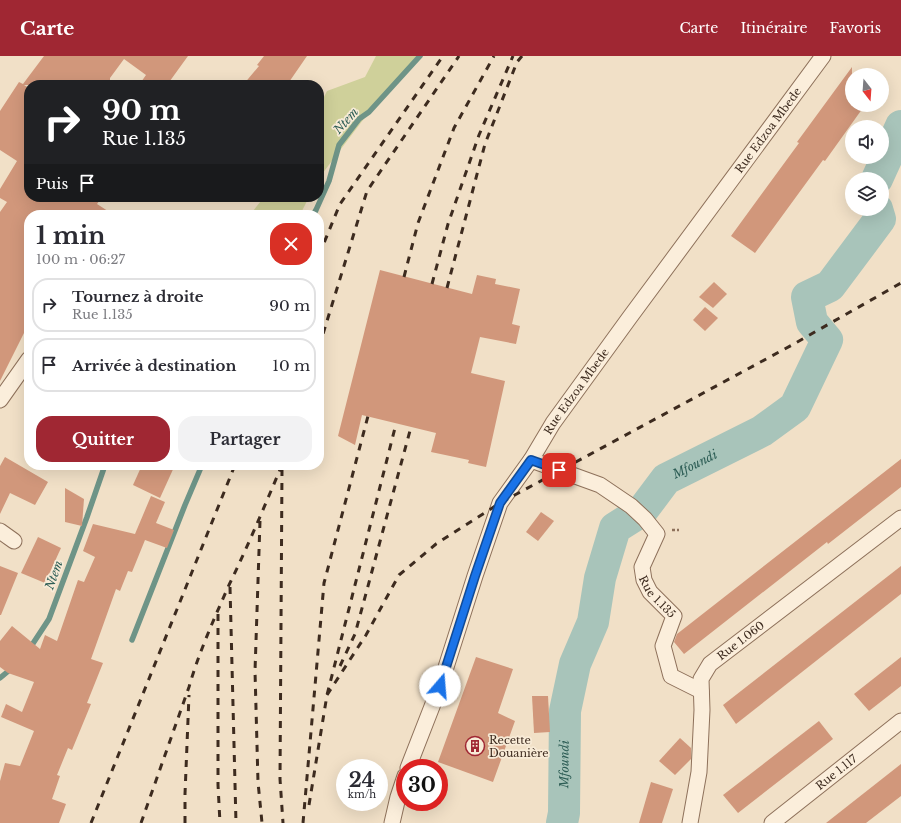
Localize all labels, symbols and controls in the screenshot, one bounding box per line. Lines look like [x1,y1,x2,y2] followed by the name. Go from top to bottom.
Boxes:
[20,17,74,40] text: Carte
[679,19,718,37] text: Carte
[740,19,807,37] text: Itinéraire
[829,19,881,37] text: Favoris
[845,68,889,112] north arrow
[845,68,889,216] map controls
[732,85,804,176] street label: Rue Edzoa Mbede
[102,93,180,128] text: 90 m
[36,96,88,148] icon: right
[329,104,362,138] water label: Ntem
[845,120,889,164] button: sound
[102,128,186,150] text: Rue 1.135
[76,172,98,194] icon: arrive
[845,172,889,216] button: layers
[36,174,68,193] text: Puis
[36,221,106,250] text: 1 min
[270,223,312,265] button: close
[36,251,125,268] text: 100 m · 06:27
[72,287,204,306] text: Tournez à droite
[38,294,60,316] icon: right
[269,296,310,315] text: 90 m
[72,306,133,323] text: Rue 1.135
[541,346,612,437] street label: Rue Edzoa Mbede
[38,354,60,376] icon: arrive
[72,356,236,375] text: Arrivée à destination
[272,356,310,375] text: 10 m
[36,416,170,462] button: Quitter
[178,416,312,462] button: Partager
[669,446,720,482] water label: Mfoundi
[542,453,576,487] pin
[548,459,570,481] icon: arrive
[41,558,66,592] water label: Ntem
[636,573,679,621] street label: Rue 1.135
[714,618,767,663] street label: Rue 1.060
[419,665,461,707] position arrow
[489,733,548,760] place label: Recette Douanière
[464,735,486,757] building icon: Recette Douanière
[556,739,572,789] water label: Mfoundi
[813,751,860,793] street label: Rue 1.117
[396,759,448,811] speed limit sign: 30
[349,768,375,792] text: 24
[348,788,376,801] text: km/h

